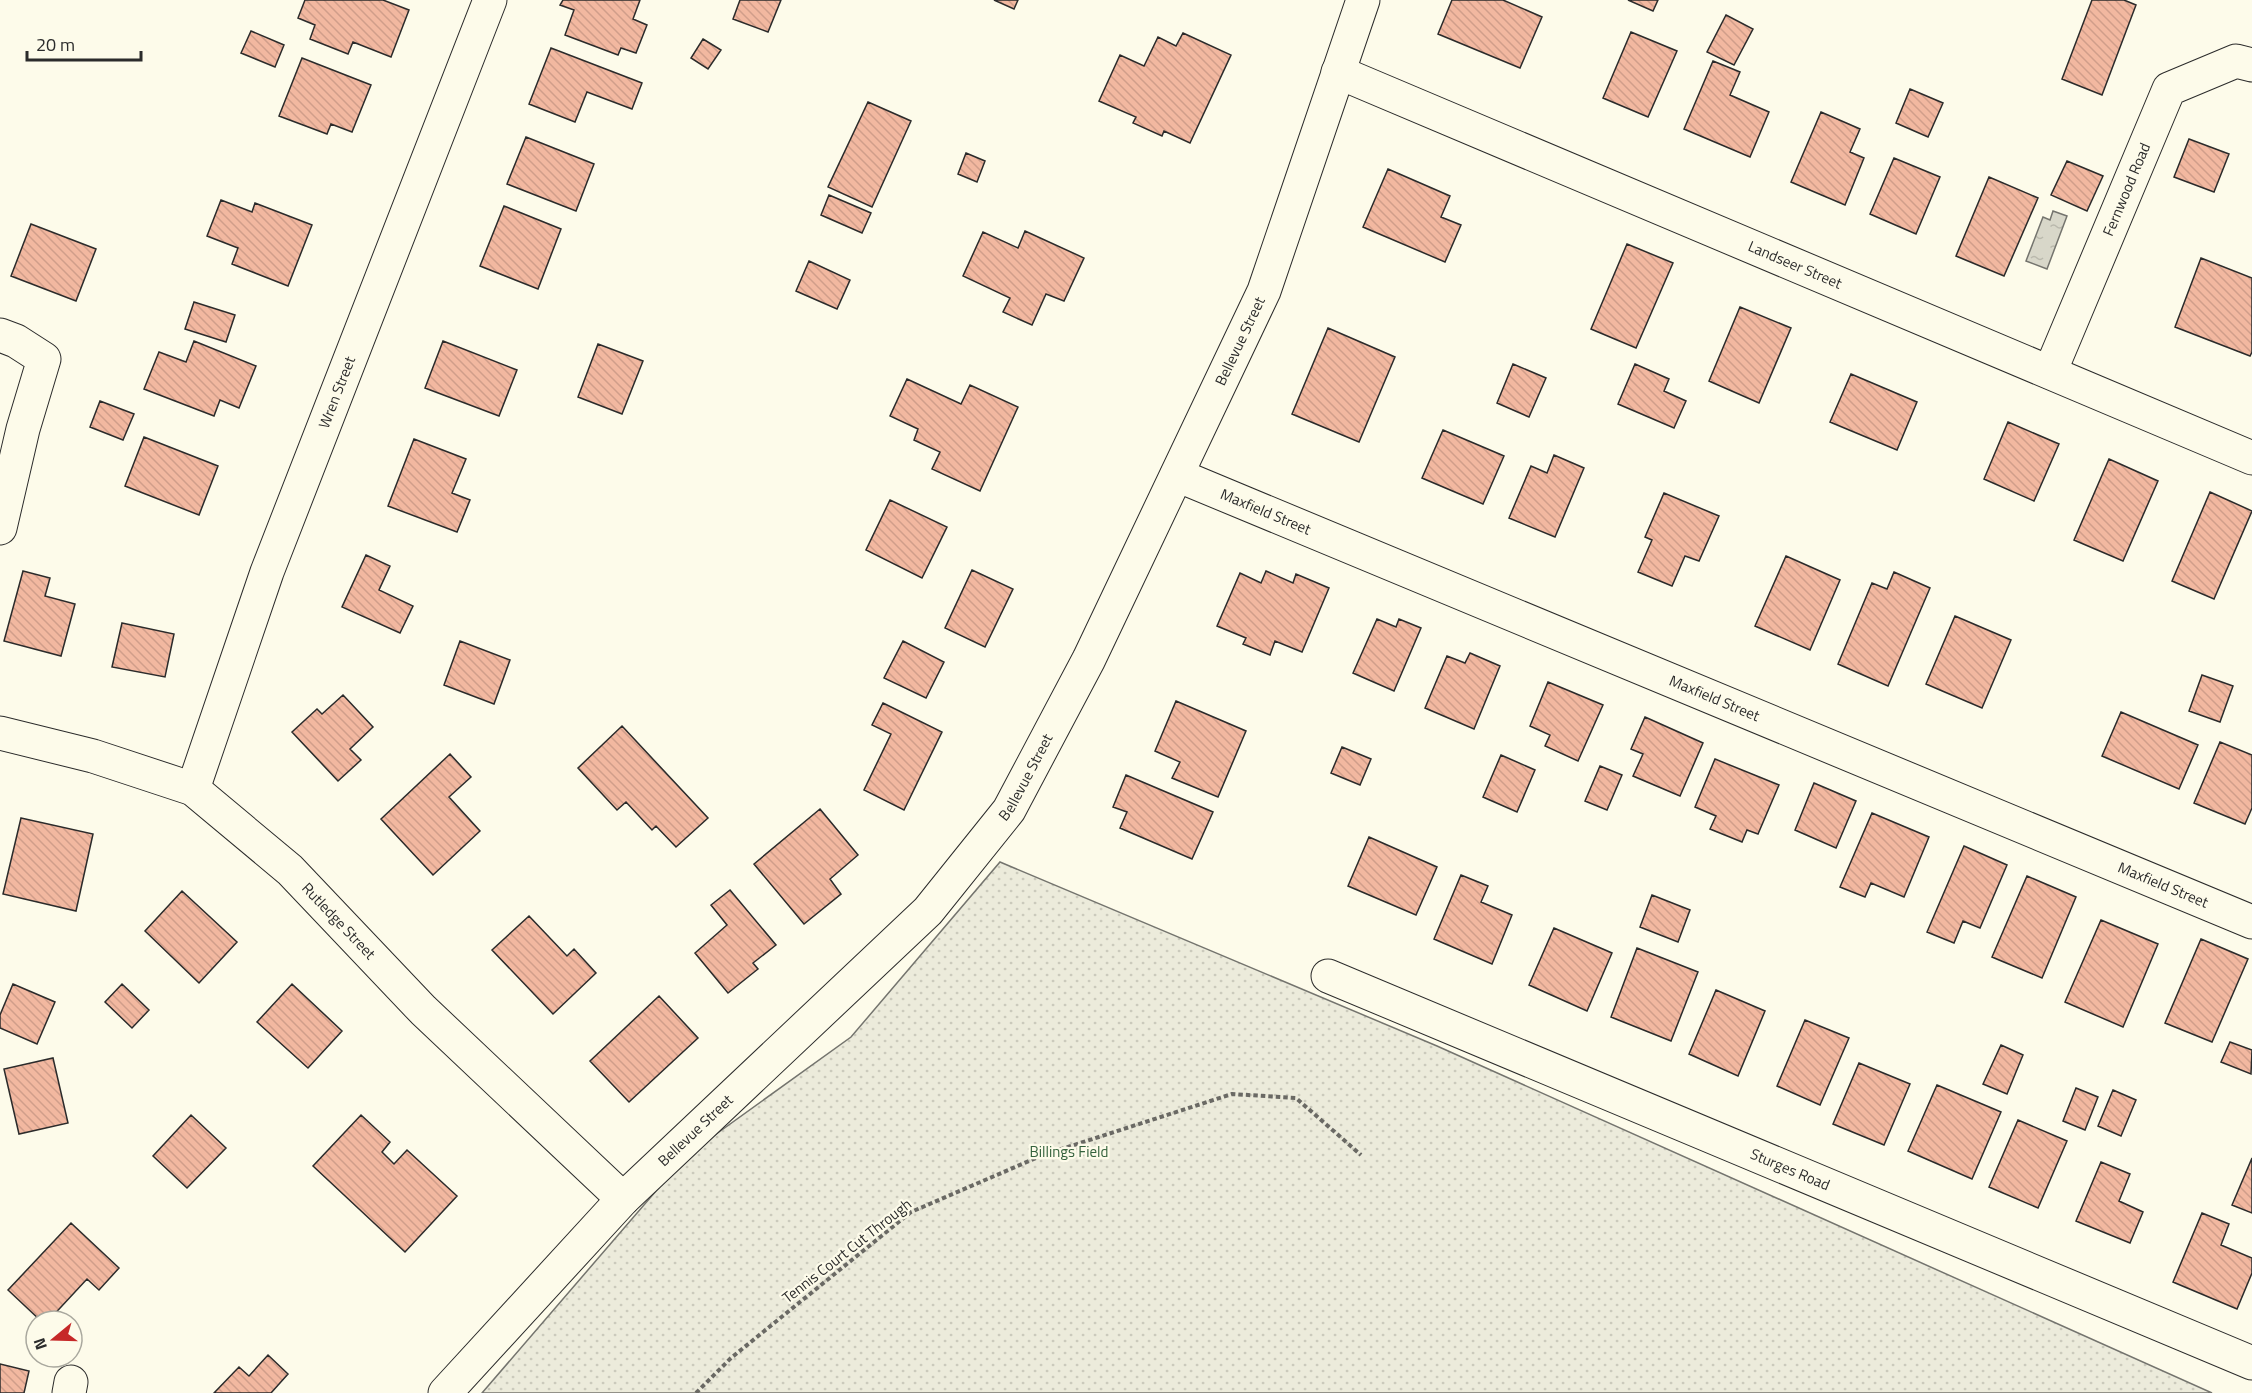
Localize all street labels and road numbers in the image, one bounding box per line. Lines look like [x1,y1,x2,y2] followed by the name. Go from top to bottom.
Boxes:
[2096,139,2156,240] street label: Fernwood Road
[1745,234,1846,295] street label: Landseer Street
[1209,292,1271,389] street label: Bellevue Street
[312,352,361,432] street label: Wren Street
[1217,482,1315,541] street label: Maxfield Street
[1666,669,1764,727] street label: Maxfield Street
[993,729,1059,826] street label: Bellevue Street
[2115,856,2213,914] street label: Maxfield Street
[297,877,382,965] street label: Rutledge Street
[652,1088,738,1171] street label: Bellevue Street
[1747,1142,1834,1196] street label: Sturges Road
[777,1193,916,1308] street label: Tennis Court Cut Through

